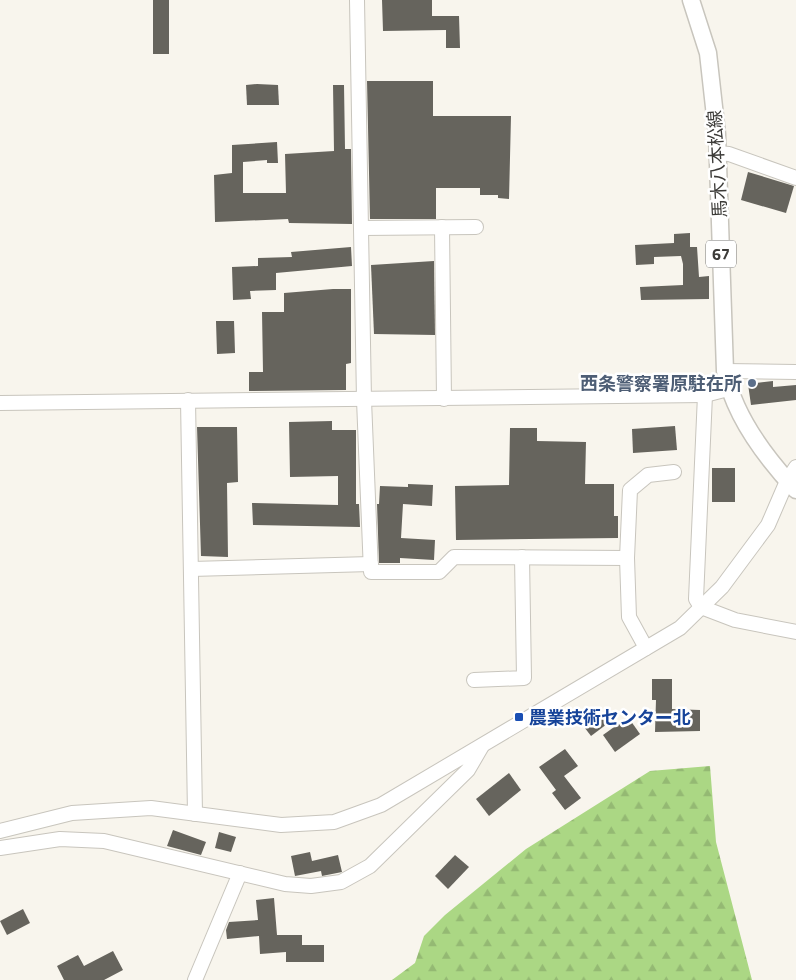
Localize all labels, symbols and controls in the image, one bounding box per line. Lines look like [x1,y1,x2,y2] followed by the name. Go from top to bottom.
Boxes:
[701,109,733,219] street label: 馬木八本松線
[706,240,736,268] road number: 67
[580,370,742,397] place label: 西条警察署原駐在所
[746,377,758,389] marker: 西条警察署原駐在所
[529,704,691,731] place label: 農業技術センター北
[513,711,525,723] marker: 農業技術センター北

